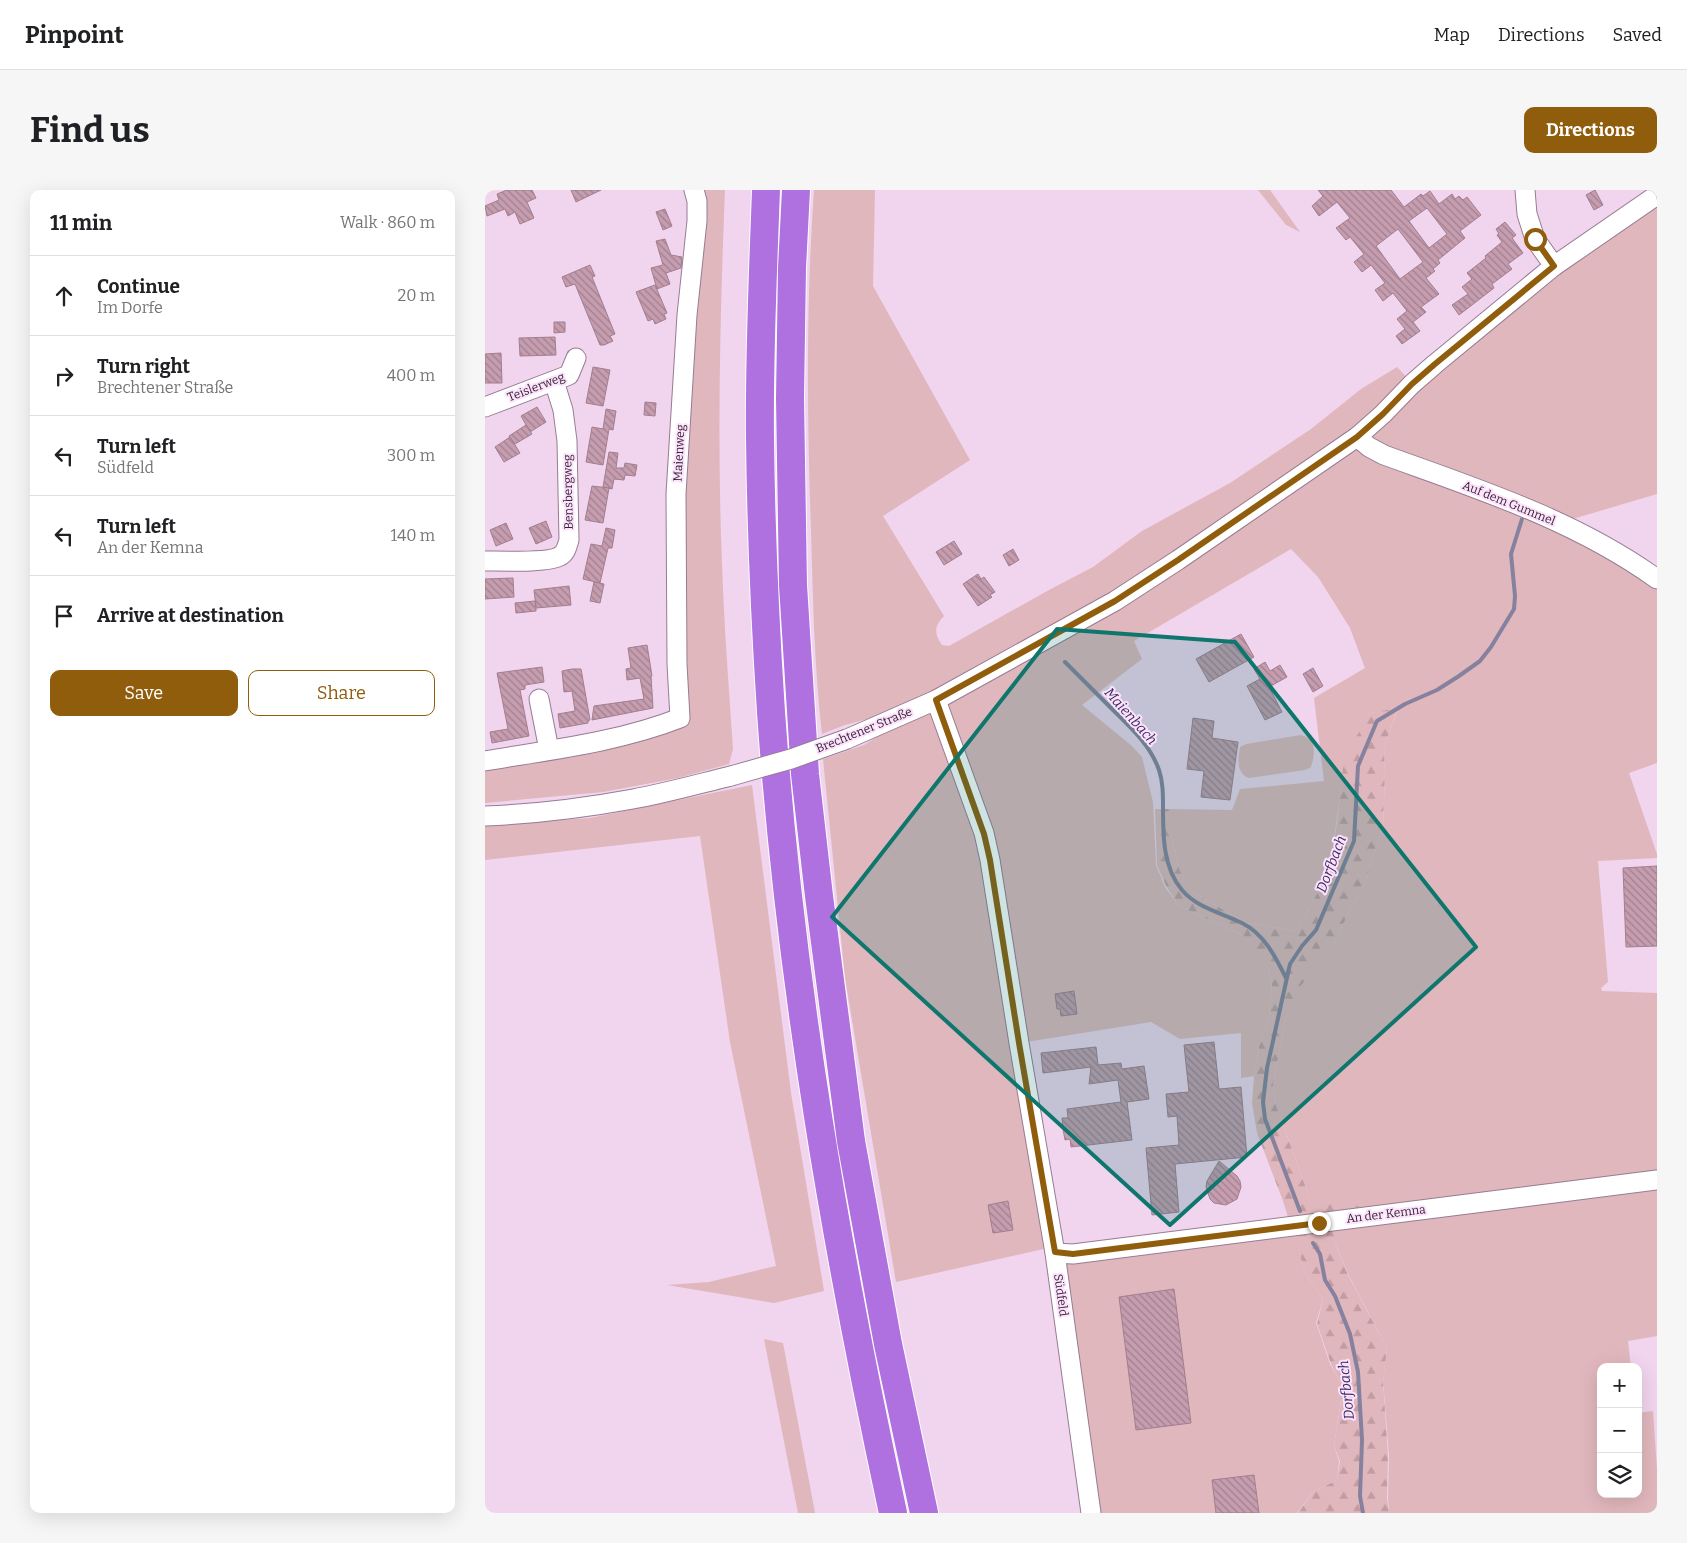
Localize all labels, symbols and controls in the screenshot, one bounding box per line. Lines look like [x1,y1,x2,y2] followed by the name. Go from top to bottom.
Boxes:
[25,21,124,49] text: Pinpoint
[1434,24,1470,46] text: Map
[1498,24,1585,46] text: Directions
[1613,24,1662,46] text: Saved
[1524,107,1657,153] button: Directions
[30,109,150,151] text: Find us
[50,210,112,236] text: 11 min
[340,213,435,232] text: Walk · 860 m
[1524,228,1547,251] route start
[97,275,180,298] text: Continue
[50,282,78,310] icon: ahead
[398,286,435,305] text: 20 m
[97,298,163,317] text: Im Dorfe
[97,355,190,378] text: Turn right
[50,362,78,390] icon: right
[387,366,435,385] text: 400 m
[505,370,567,404] street label: Teislerweg
[97,378,233,397] text: Brechtener Straße
[671,424,688,482] street label: Maienweg
[97,435,176,458] text: Turn left
[50,442,78,470] icon: left
[387,446,435,465] text: 300 m
[560,454,576,530] street label: Bensbergweg
[97,458,154,477] text: Südfeld
[1461,478,1558,528] street label: Auf dem Gummel
[97,515,176,538] text: Turn left
[50,522,78,550] icon: left
[390,526,435,545] text: 140 m
[97,538,203,557] text: An der Kemna
[50,602,78,630] icon: arrive
[97,604,284,627] text: Arrive at destination
[50,670,238,716] button: Save
[248,670,435,716] button: Share
[1101,684,1161,748] water label: Maienbach
[814,704,914,756] street label: Brechtener Straße
[1313,833,1350,895] water label: Dorfbach
[1346,1202,1427,1226] street label: An der Kemna
[1308,1212,1331,1235] route end
[1051,1273,1071,1317] street label: Südfeld
[1335,1360,1358,1420] water label: Dorfbach
[1597,1363,1642,1498] map controls
[1597,1363,1642,1408] button: +
[1597,1408,1642,1453] button: −
[1597,1453,1642,1498] button: layers

